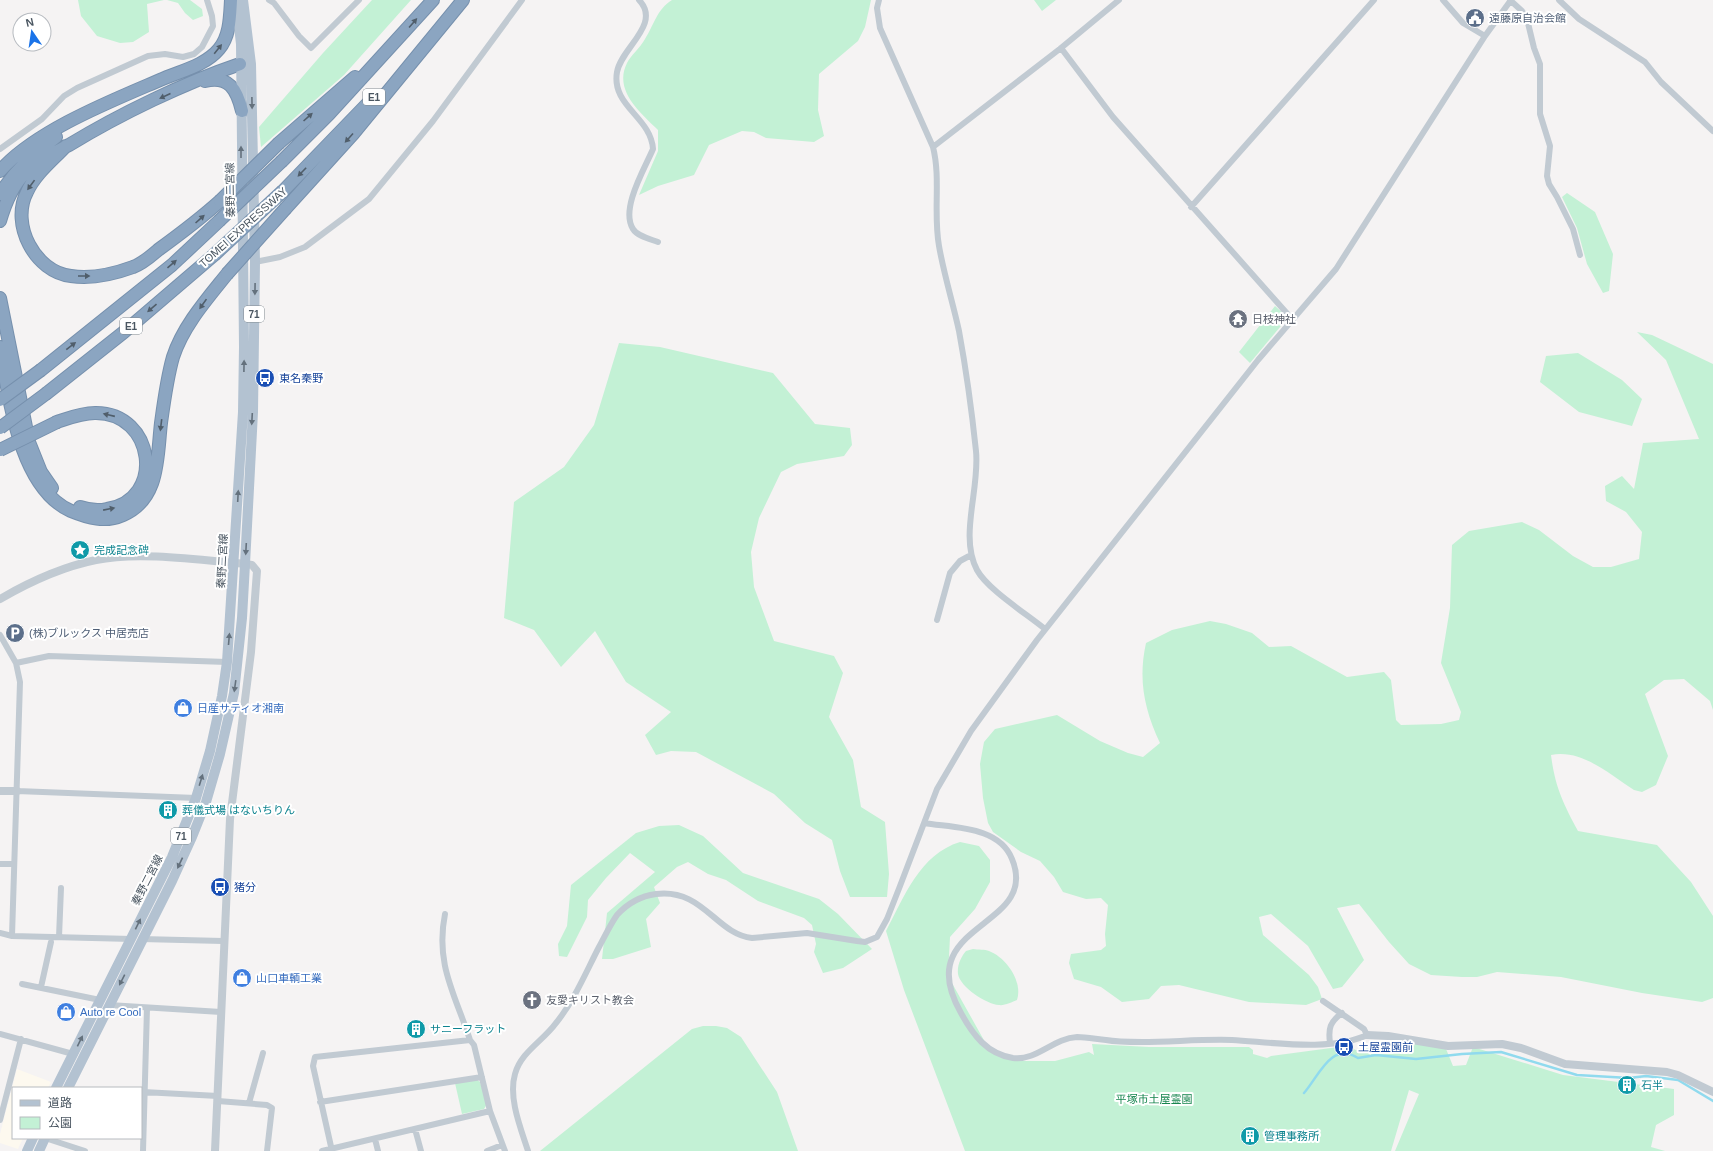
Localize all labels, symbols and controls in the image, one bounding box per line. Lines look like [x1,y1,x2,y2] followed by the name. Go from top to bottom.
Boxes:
[1464,7,1486,29] public building icon: 遠藤原自治会館
[12,12,52,52] north arrow
[1489,12,1566,24] place label: 遠藤原自治会館
[25,16,35,29] text: N
[408,18,418,28] one-way arrow
[214,44,222,55] one-way arrow
[363,89,385,105] road number: E1
[159,93,171,99] one-way arrow
[249,97,255,110] one-way arrow
[303,112,313,122] one-way arrow
[344,133,354,143] one-way arrow
[238,145,244,158] one-way arrow
[224,162,236,218] street label: 秦野二宮線
[297,167,307,177] one-way arrow
[27,180,35,191] one-way arrow
[197,184,290,269] street label: TOMEI EXPRESSWAY
[195,214,206,223] one-way arrow
[167,259,177,268] one-way arrow
[78,273,91,279] one-way arrow
[251,283,258,295] one-way arrow
[199,299,207,310] one-way arrow
[147,303,158,312] one-way arrow
[244,306,264,322] road number: 71
[1227,308,1249,330] temple icon: 日枝神社
[1252,313,1296,325] place label: 日枝神社
[120,318,142,334] road number: E1
[66,342,77,350] one-way arrow
[241,359,247,372] one-way arrow
[254,367,276,389] bus stop icon: 東名秦野
[279,372,323,384] place label: 東名秦野
[103,412,115,418] one-way arrow
[249,413,256,425] one-way arrow
[158,419,164,431] one-way arrow
[235,489,241,502] one-way arrow
[103,505,116,511] one-way arrow
[215,533,229,589] street label: 秦野二宮線
[69,539,91,561] place icon: 完成記念碑
[242,543,249,555] one-way arrow
[94,544,149,556] place label: 完成記念碑
[4,622,26,644] parking icon: (株)ブルックス 中居売店
[29,627,149,639] place label: (株)ブルックス 中居売店
[225,633,232,645] one-way arrow
[232,680,238,692] one-way arrow
[172,697,194,719] shop icon: 日産サティオ湘南
[197,702,284,714] place label: 日産サティオ湘南
[198,773,204,785] one-way arrow
[157,799,179,821] building icon: 葬儀式場 はないちりん
[182,804,295,816] place label: 葬儀式場 はないちりん
[171,828,191,844] road number: 71
[129,853,165,907] street label: 秦野二宮線
[177,858,183,869] one-way arrow
[209,876,231,898] bus stop icon: 猪分
[234,881,256,893] place label: 猪分
[135,918,141,930] one-way arrow
[231,967,253,989] shop icon: 山口車輌工業
[256,972,322,984] place label: 山口車輌工業
[119,974,125,985] one-way arrow
[521,989,543,1011] church icon: 友愛キリスト教会
[546,994,634,1006] place label: 友愛キリスト教会
[55,1001,77,1023] shop icon: Auto re Cool
[80,1006,141,1018] place label: Auto re Cool
[405,1018,427,1040] building icon: サニーフラット
[430,1023,506,1035] place label: サニーフラット
[77,1035,83,1046] one-way arrow
[1333,1036,1355,1058] bus stop icon: 土屋霊園前
[1358,1041,1413,1053] place label: 土屋霊園前
[1616,1074,1638,1096] building icon: 石半
[1641,1079,1663,1091] place label: 石半
[12,1087,142,1139] legend
[1116,1093,1193,1105] park label: 平塚市土屋霊園
[48,1096,72,1110] text: 道路
[48,1116,72,1130] text: 公園
[1239,1125,1261,1147] building icon: 管理事務所
[1264,1130,1320,1142] place label: 管理事務所

